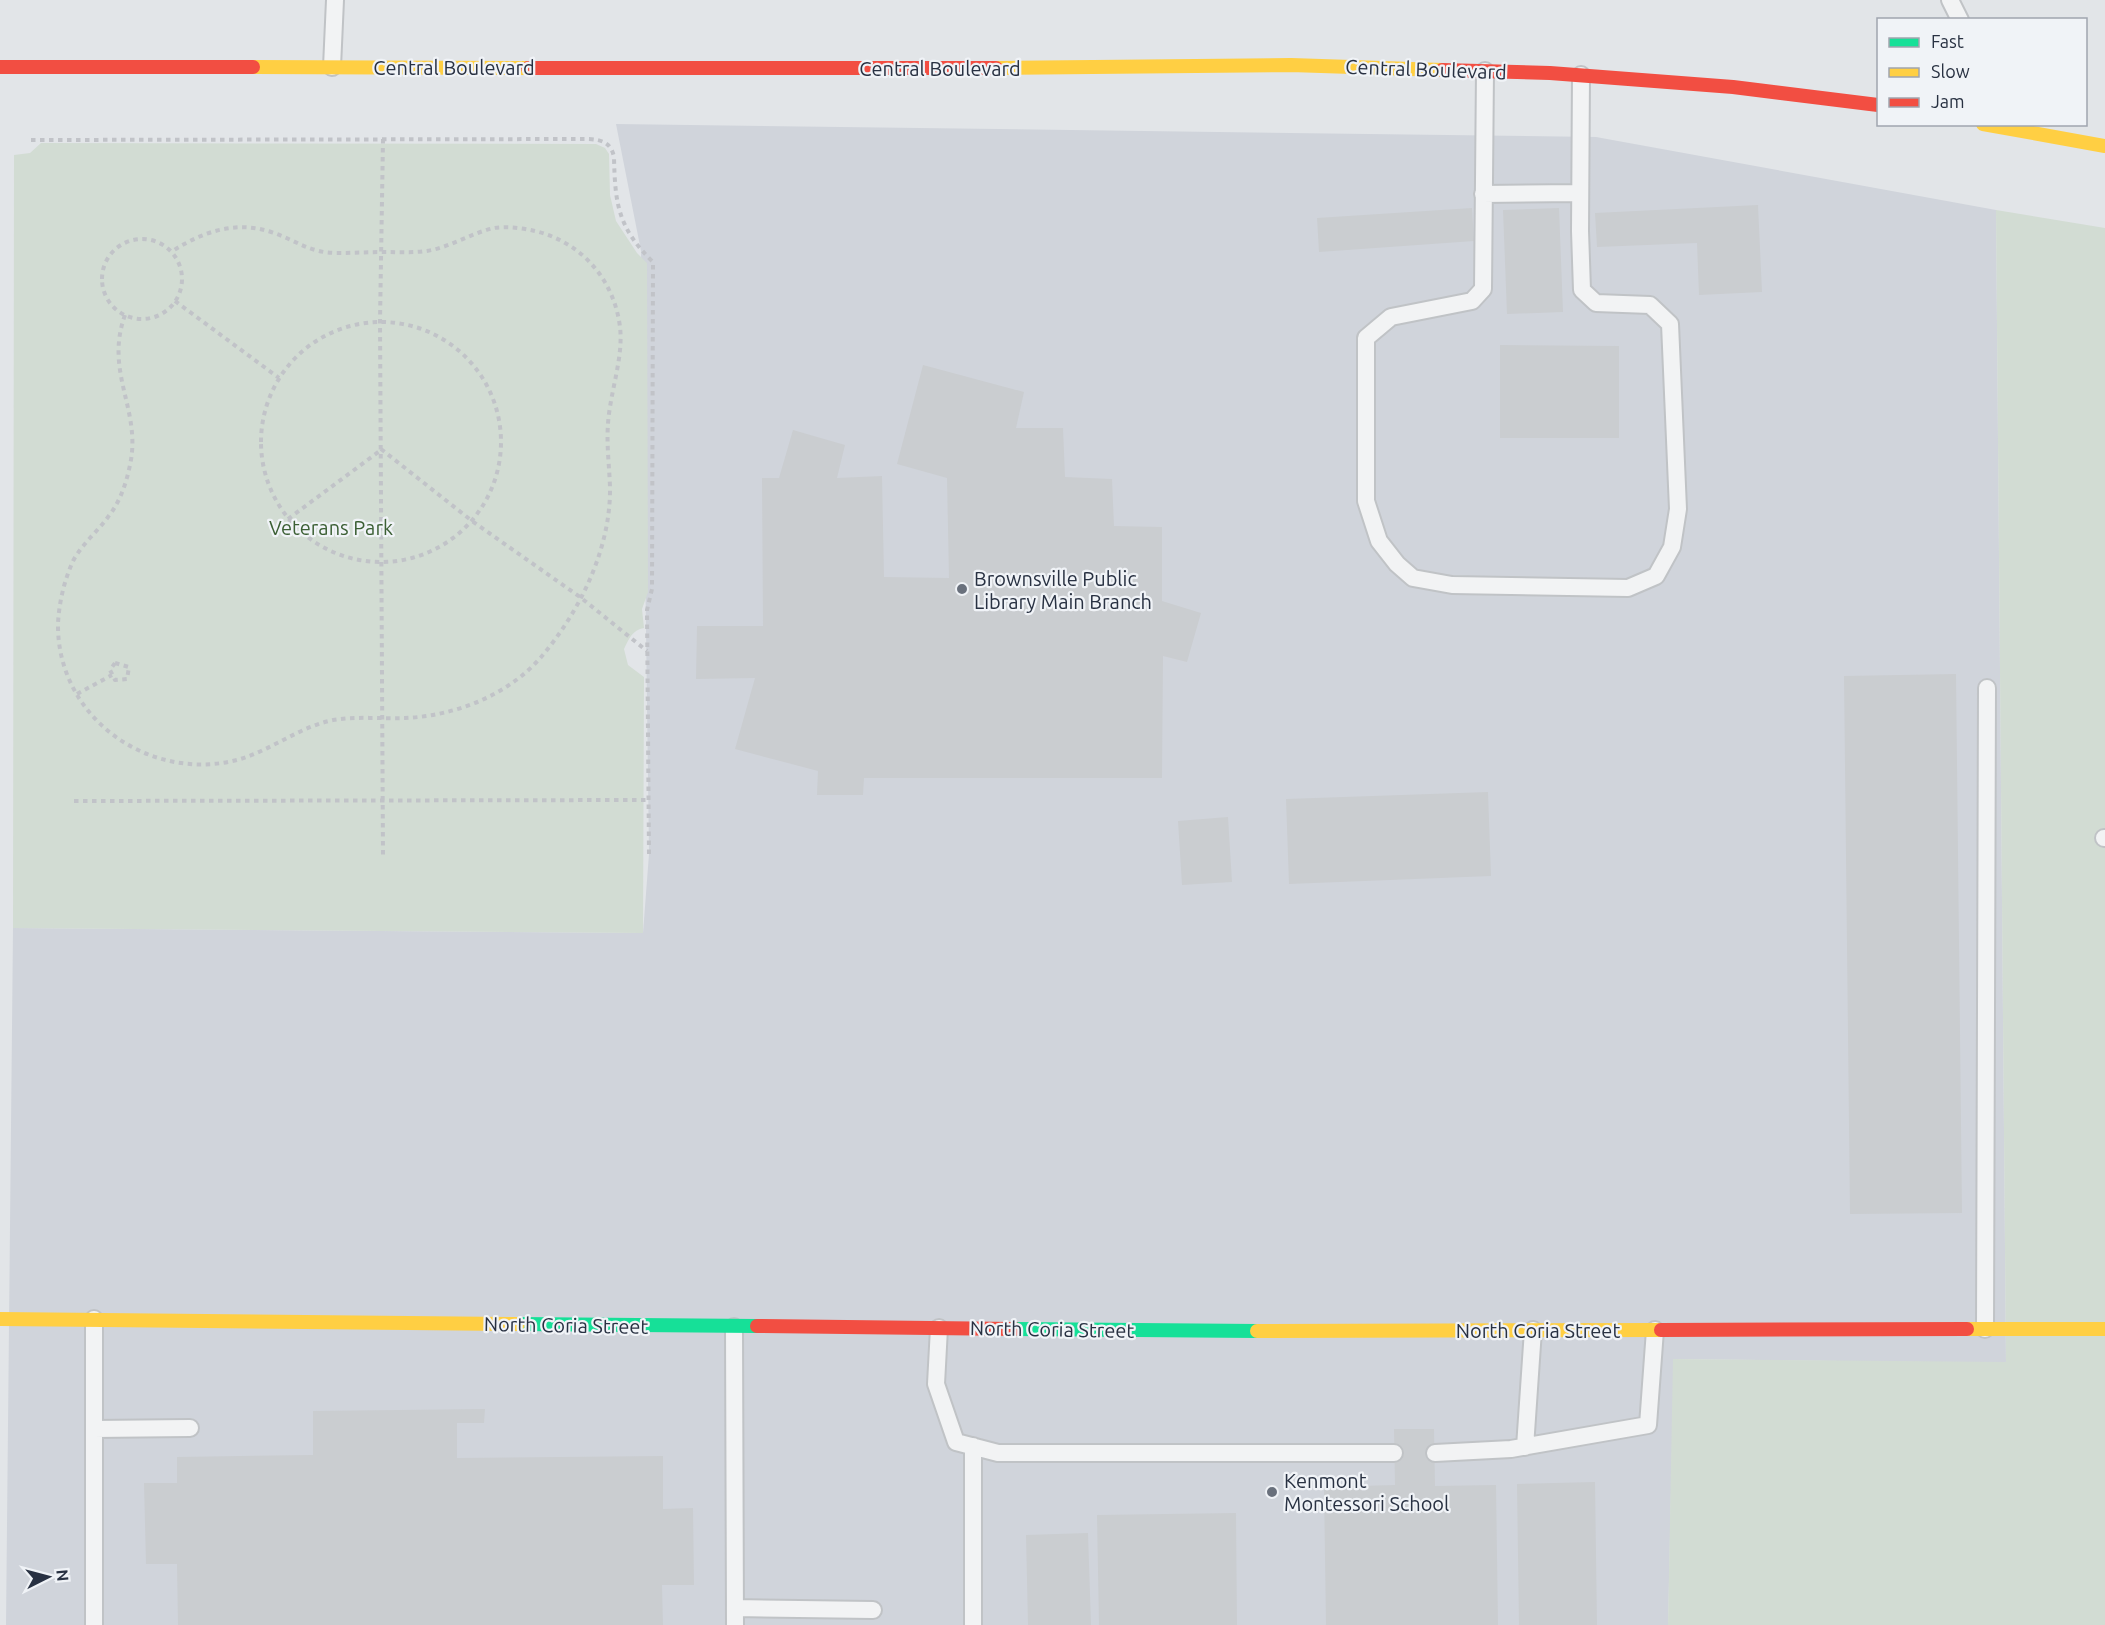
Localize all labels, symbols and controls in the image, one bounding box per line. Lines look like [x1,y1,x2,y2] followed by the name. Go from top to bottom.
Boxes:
[1877,18,2087,126] legend
[1931,31,1964,51] text: Fast
[1345,55,1507,83] street label: Central Boulevard
[373,56,535,79] street label: Central Boulevard
[859,57,1021,80] street label: Central Boulevard
[1931,61,1970,81] text: Slow
[1931,91,1965,111] text: Jam
[269,516,393,539] park label: Veterans Park
[974,567,1152,613] place label: Brownsville Public Library Main Branch
[955,582,969,596] marker: Brownsville Public Library Main Branch
[484,1312,649,1338] street label: North Coria Street
[970,1316,1135,1342] street label: North Coria Street
[1456,1319,1620,1342] street label: North Coria Street
[1284,1469,1449,1515] place label: Kenmont Montessori School
[1265,1485,1279,1499] marker: Kenmont Montessori School
[18,1547,78,1607] north arrow
[53,1569,72,1582] text: N

